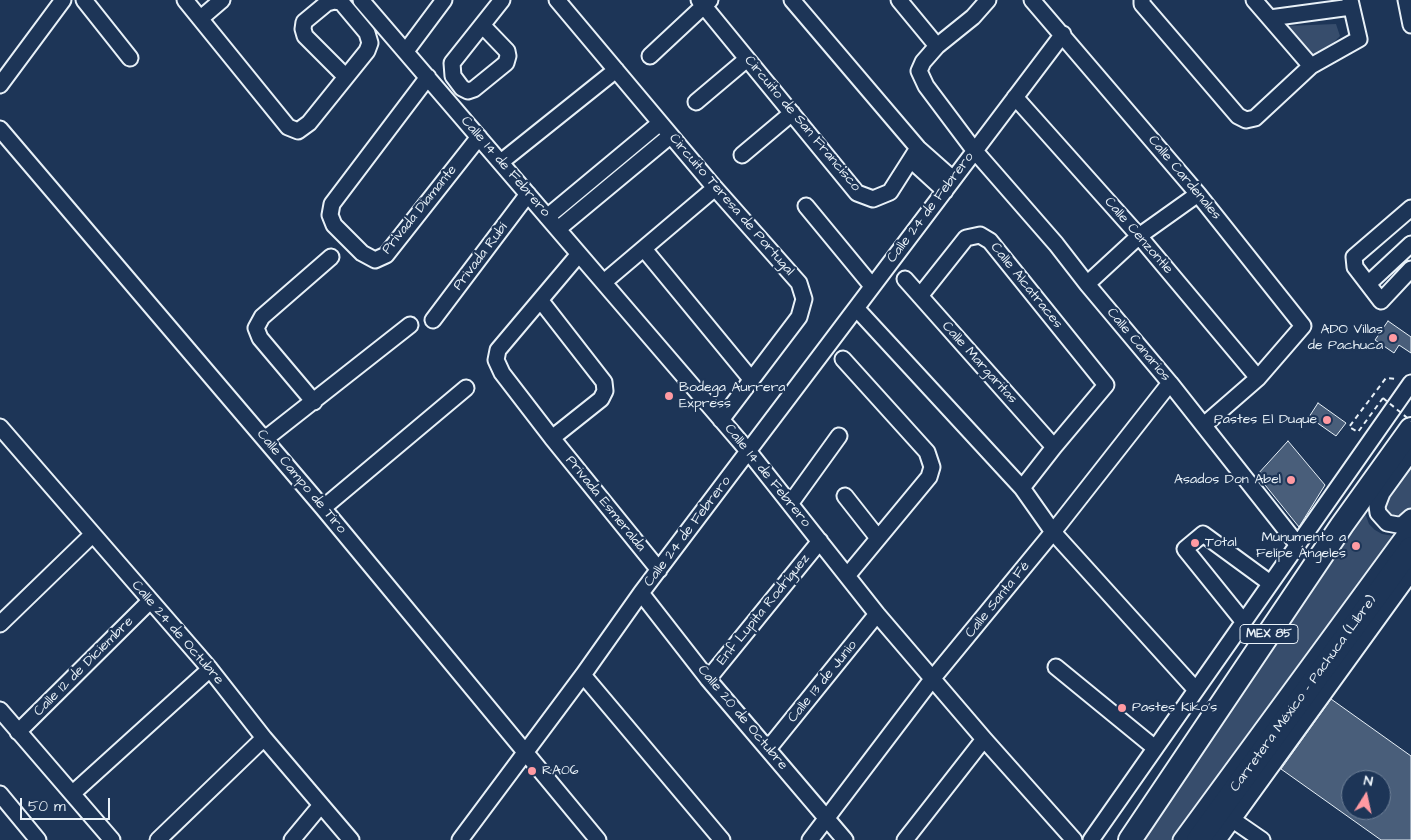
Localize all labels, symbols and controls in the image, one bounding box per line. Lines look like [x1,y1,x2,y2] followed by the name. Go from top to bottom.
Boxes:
[740,53,864,195] street label: Circuito de San Francisco
[457,113,553,221] street label: Calle 14 de Febrero
[665,131,797,279] street label: Circuito Teresa de Portugal
[1144,132,1224,224] street label: Calle Cardenales
[884,149,978,267] street label: Calle 24 de Febrero
[379,162,461,258] street label: Privada Diamante
[1100,194,1176,278] street label: Calle Cenzontle
[450,220,512,294] street label: Privada Rubí
[986,240,1066,332] street label: Calle Alcatraces
[1102,305,1174,385] street label: Calle Canarios
[938,318,1020,408] street label: Calle Margaritas
[1308,322,1383,354] place label: ADO Villas de Pachuca
[1387,332,1399,344] marker: ADO Villas de Pachuca
[679,380,785,412] place label: Bodega Aurrera Express
[663,390,675,402] marker: Bodega Aurrera Express
[1214,412,1317,428] place label: Pastes El Duque
[1321,414,1333,426] marker: Pastes El Duque
[720,421,814,531] street label: Calle 14 de Febrero
[253,427,349,537] street label: Calle Campo de Tiro
[561,453,649,555] street label: Privada Esmeralda
[1174,472,1281,488] place label: Asados Don Abel
[641,473,735,591] street label: Calle 24 de Febrero
[1285,474,1297,486] marker: Asados Don Abel
[1256,530,1346,562] place label: Munumento a Felípe Ángeles
[1205,535,1237,551] place label: Total
[1189,537,1201,549] marker: Total
[1350,540,1362,552] marker: Munumento a Felípe Ángeles
[714,551,814,669] street label: Enf Lupita Rodríguez
[962,558,1034,642] street label: Calle Santa Fé
[127,578,227,688] street label: Calle 24 de Octubre
[1227,593,1381,795] street label: Carretera México - Pachuca (Libre)
[31,614,137,720] street label: Calle 12 de Diciembre
[1240,624,1298,644] road number: MEX 85
[785,637,861,727] street label: Calle 13 de Junio
[693,662,791,774] street label: Calle 20 de Octubre
[1132,700,1217,716] place label: Pastes Kiko's
[1116,702,1128,714] marker: Pastes Kiko's
[542,763,579,779] place label: RA06
[526,765,538,777] marker: RA06
[1341,770,1391,820] north arrow
[1362,771,1374,792] text: N
[22,788,112,820] scale bar
[28,796,66,817] text: 50 m

